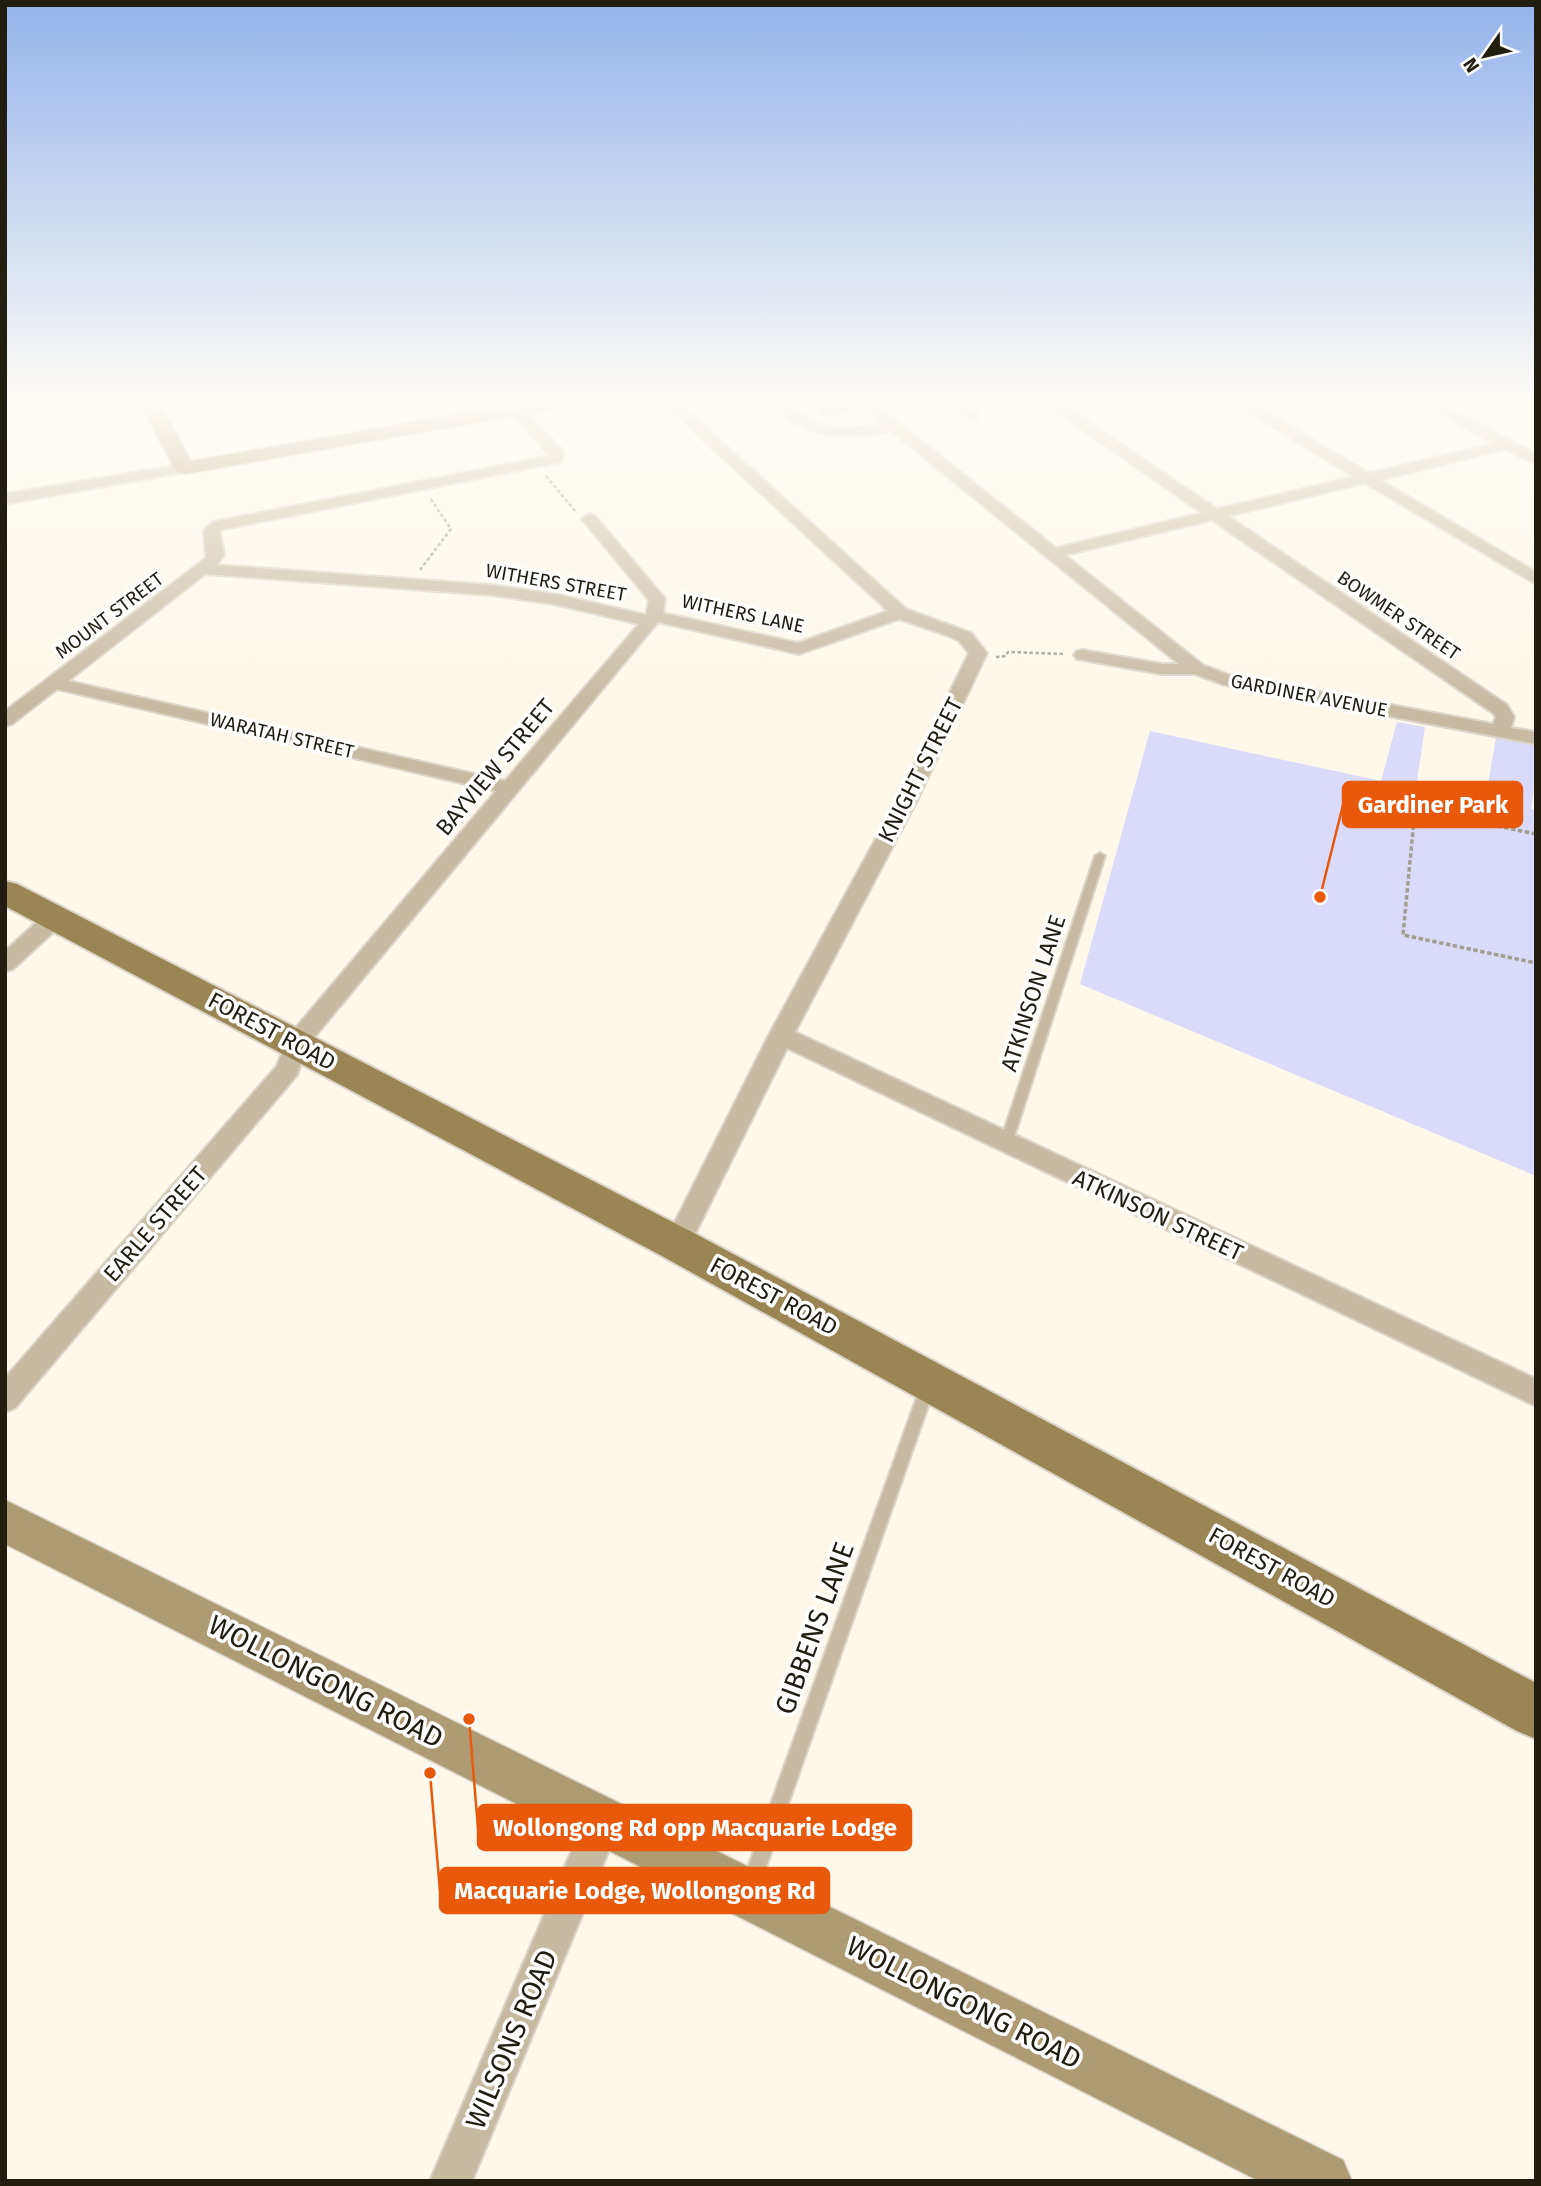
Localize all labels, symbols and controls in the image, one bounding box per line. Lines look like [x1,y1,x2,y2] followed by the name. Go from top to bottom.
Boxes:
[1450,21,1520,91] north arrow
[1458,54,1484,77] text: N
[484,559,628,606] street label: WITHERS STREET
[1333,566,1465,665] street label: BOWMER STREET
[51,567,168,664] street label: MOUNT STREET
[680,589,806,638] street label: WITHERS LANE
[1229,669,1389,722] street label: GARDINER AVENUE
[430,693,560,841] street label: BAYVIEW STREET
[872,693,969,847] street label: KNIGHT STREET
[208,708,356,763] street label: WARATAH STREET
[1343,782,1522,827] callout: Gardiner Park
[1358,791,1509,819] text: Gardiner Park
[995,911,1071,1075] street label: ATKINSON LANE
[204,986,340,1076] street label: FOREST ROAD
[97,1161,213,1287] street label: EARLE STREET
[1068,1163,1248,1267] street label: ATKINSON STREET
[706,1251,842,1341] street label: FOREST ROAD
[1204,1521,1340,1613] street label: FOREST ROAD
[768,1538,861,1719] street label: GIBBENS LANE
[203,1608,449,1755] street label: WOLLONGONG ROAD
[478,1805,911,1850] callout: Wollongong Rd opp Macquarie Lodge
[493,1814,897,1842] text: Wollongong Rd opp Macquarie Lodge
[440,1868,829,1913] callout: Macquarie Lodge, Wollongong Rd
[454,1877,816,1905] text: Macquarie Lodge, Wollongong Rd
[841,1929,1087,2076] street label: WOLLONGONG ROAD
[459,1945,564,2134] street label: WILSONS ROAD

